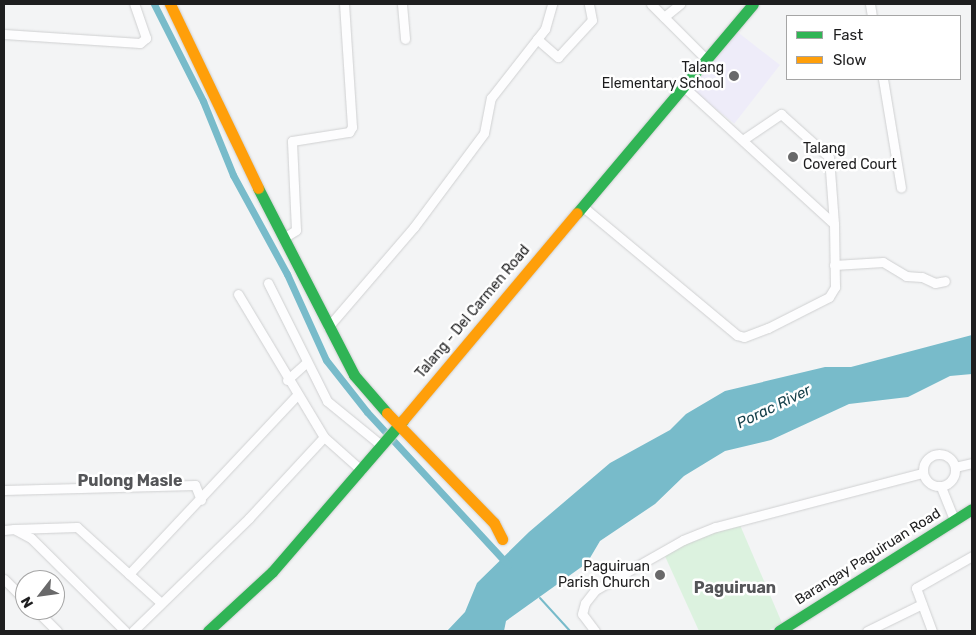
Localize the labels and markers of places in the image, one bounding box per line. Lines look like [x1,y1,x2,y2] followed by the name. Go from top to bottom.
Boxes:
[601,60,724,92] place label: Talang Elementary School
[728,70,740,82] marker: Talang Elementary School
[803,141,897,174] place label: Talang Covered Court
[787,151,799,163] marker: Talang Covered Court
[558,559,650,592] place label: Paguiruan Parish Church
[654,569,666,581] marker: Paguiruan Parish Church

